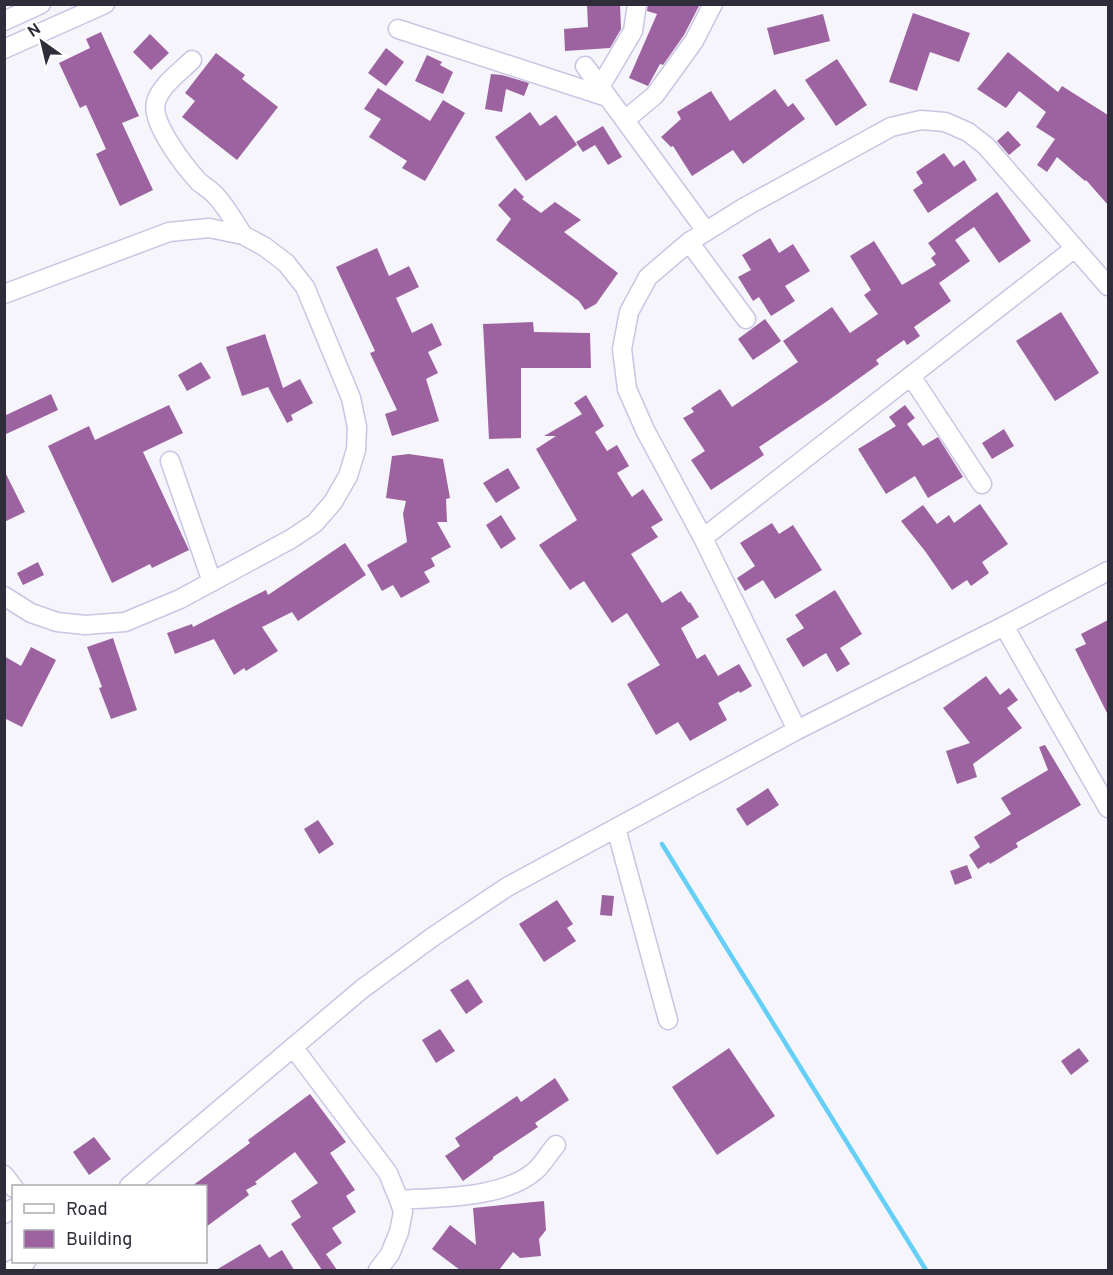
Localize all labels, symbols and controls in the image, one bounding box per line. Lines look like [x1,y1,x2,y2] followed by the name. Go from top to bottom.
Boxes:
[12,12,72,72] north arrow
[24,20,45,43] text: N
[12,1185,207,1263] legend
[66,1199,108,1222] text: Road
[66,1229,132,1252] text: Building

